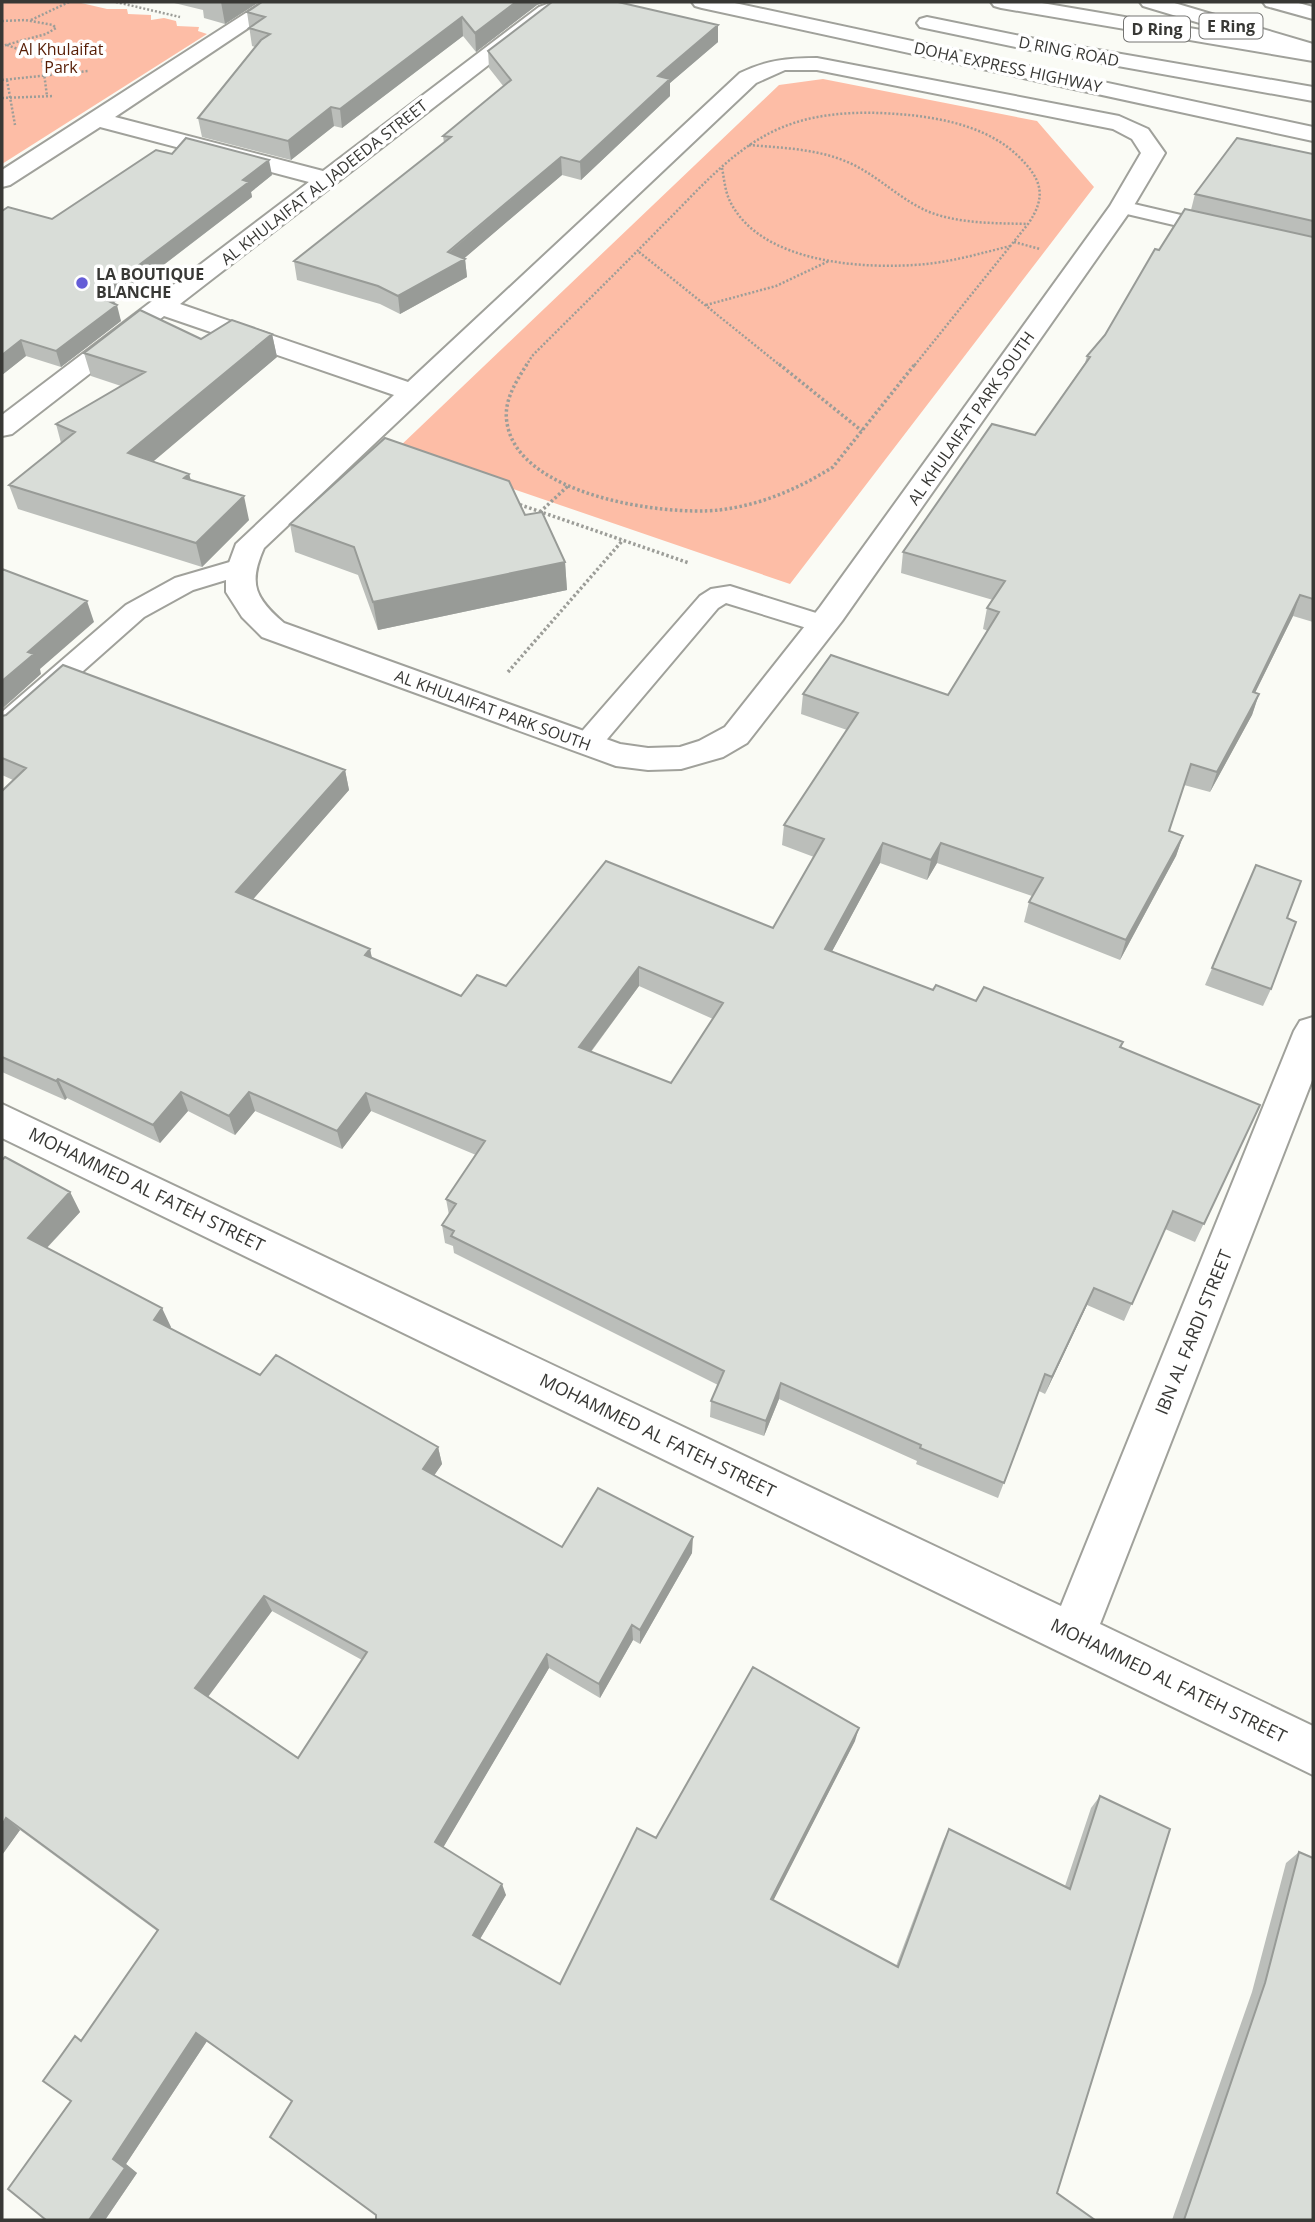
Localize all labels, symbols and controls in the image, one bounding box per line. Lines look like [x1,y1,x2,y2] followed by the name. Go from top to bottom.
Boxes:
[1200,14,1262,38] road number: E Ring
[1124,17,1190,42] road number: D Ring
[1017,30,1121,72] street label: D RING ROAD
[912,36,1104,98] street label: DOHA EXPRESS HIGHWAY
[19,38,104,78] park label: Al Khulaifat Park
[216,94,432,270] street label: AL KHULAIFAT AL JADEEDA STREET
[96,263,204,303] place label: LA BOUTIQUE BLANCHE
[74,275,90,291] marker: LA BOUTIQUE BLANCHE
[903,327,1039,509] street label: AL KHULAIFAT PARK SOUTH
[392,664,594,756] street label: AL KHULAIFAT PARK SOUTH
[25,1121,269,1257] street label: MOHAMMED AL FATEH STREET
[1149,1246,1237,1418] street label: IBN AL FARDI STREET
[536,1367,780,1503] street label: MOHAMMED AL FATEH STREET
[1047,1612,1291,1748] street label: MOHAMMED AL FATEH STREET

